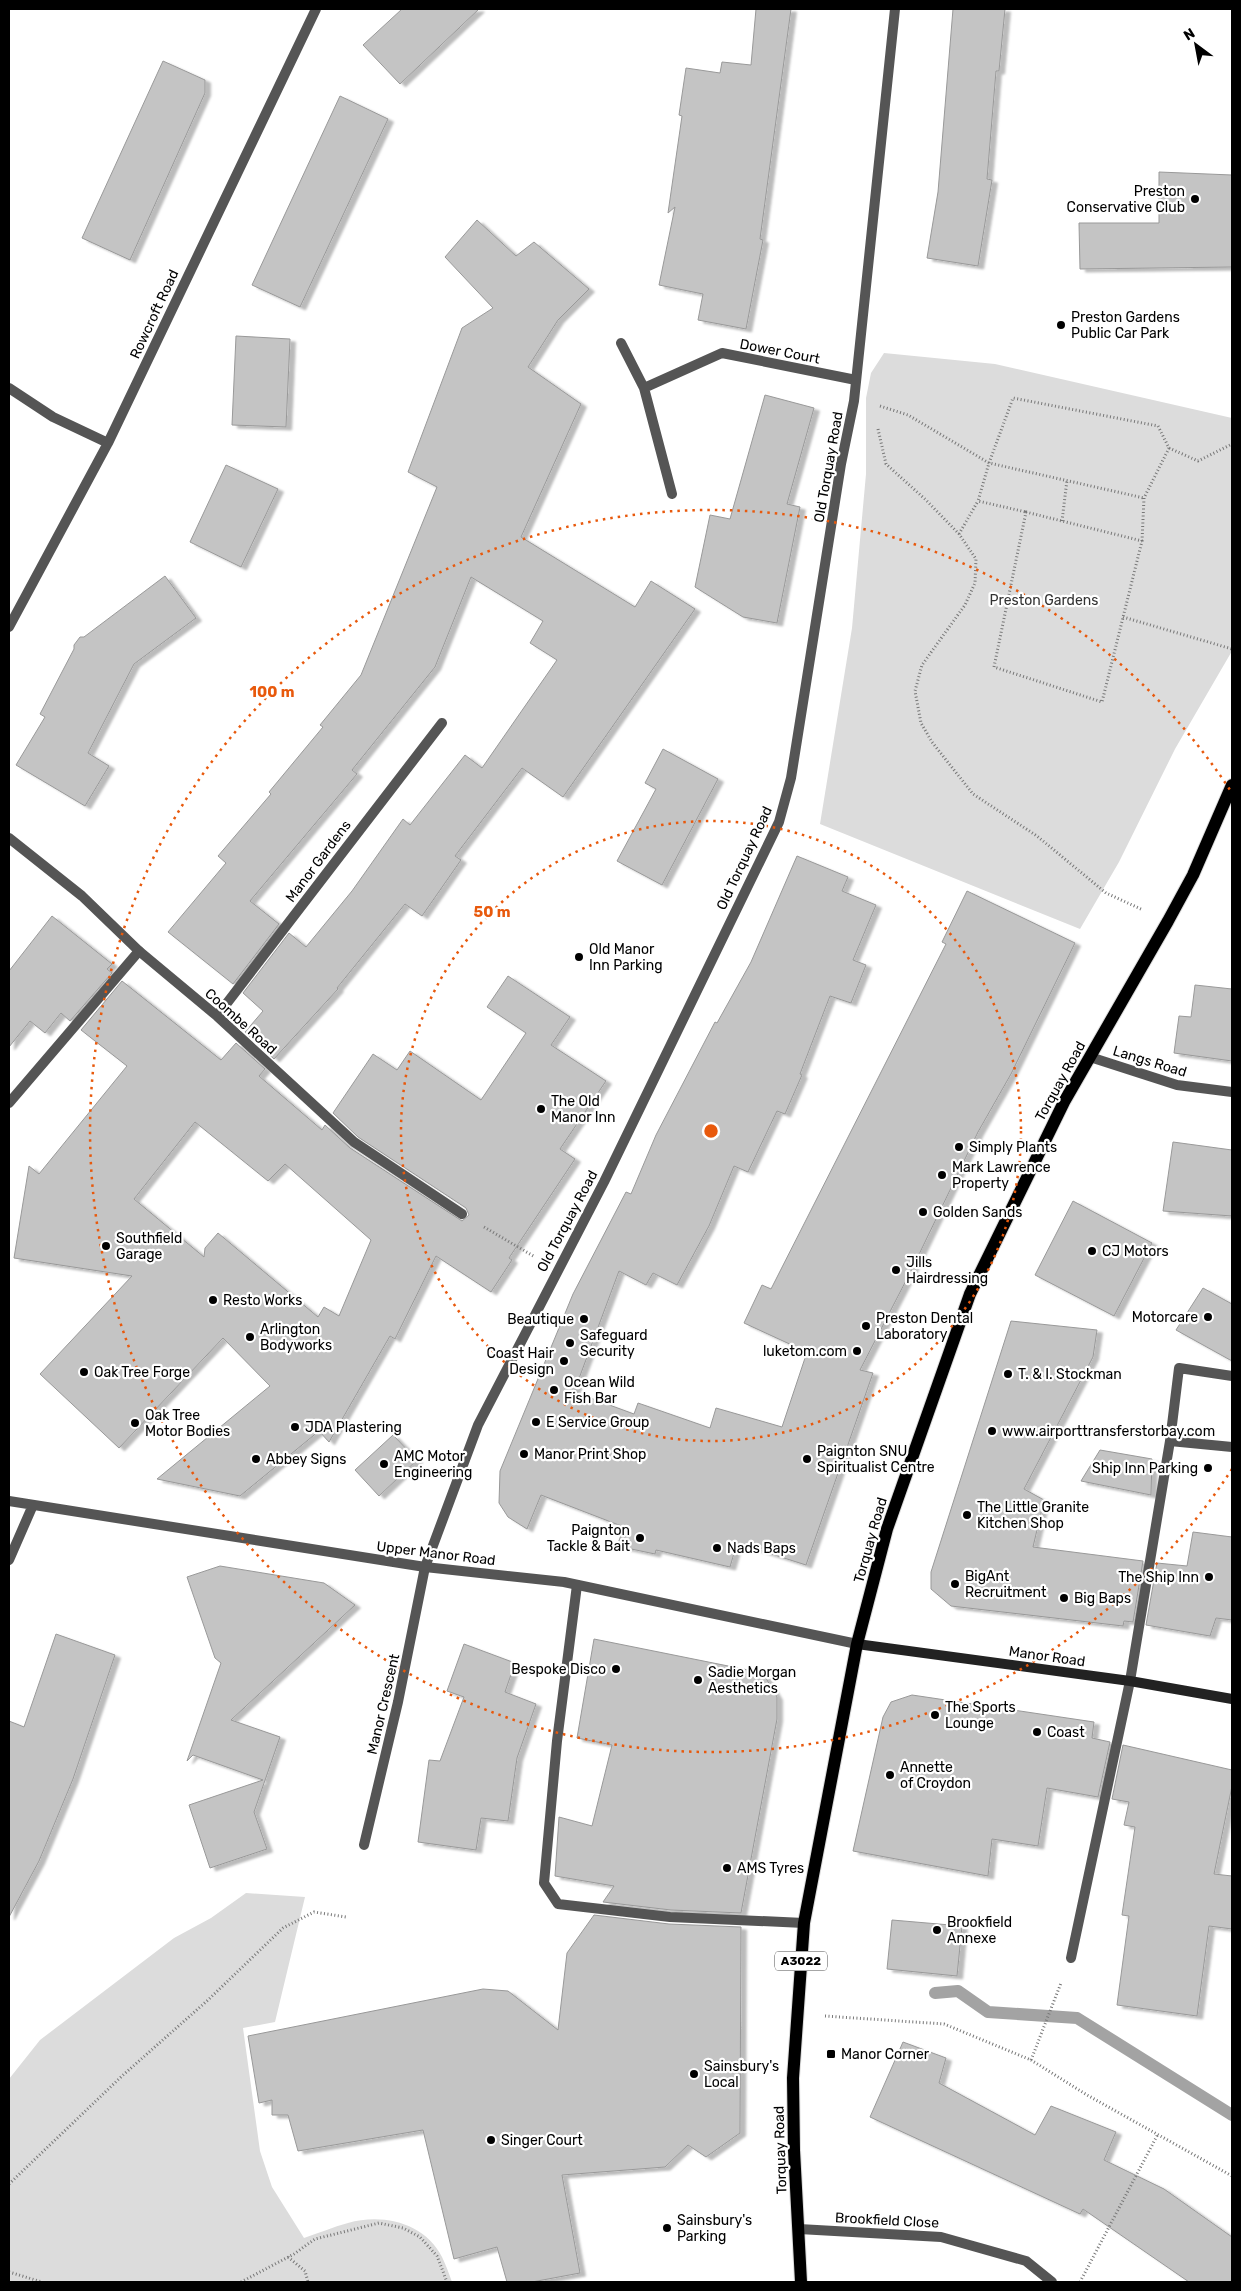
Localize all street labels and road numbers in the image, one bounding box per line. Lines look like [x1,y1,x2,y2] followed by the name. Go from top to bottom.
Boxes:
[126,267,183,361] street label: Rowcroft Road
[738,335,822,368] street label: Dower Court
[810,410,847,524] street label: Old Torquay Road
[713,804,776,913] street label: Old Torquay Road
[282,817,355,906] street label: Manor Gardens
[201,985,280,1058] street label: Coombe Road
[1032,1039,1089,1124] street label: Torquay Road
[1111,1042,1189,1081] street label: Langs Road
[534,1168,601,1275] street label: Old Torquay Road
[850,1495,891,1585] street label: Torquay Road
[375,1538,496,1569] street label: Upper Manor Road
[1008,1643,1086,1670] street label: Manor Road
[364,1652,403,1756] street label: Manor Crescent
[775,1952,827,1970] road number: A3022
[770,2106,791,2194] street label: Torquay Road
[834,2209,940,2232] street label: Brookfield Close

